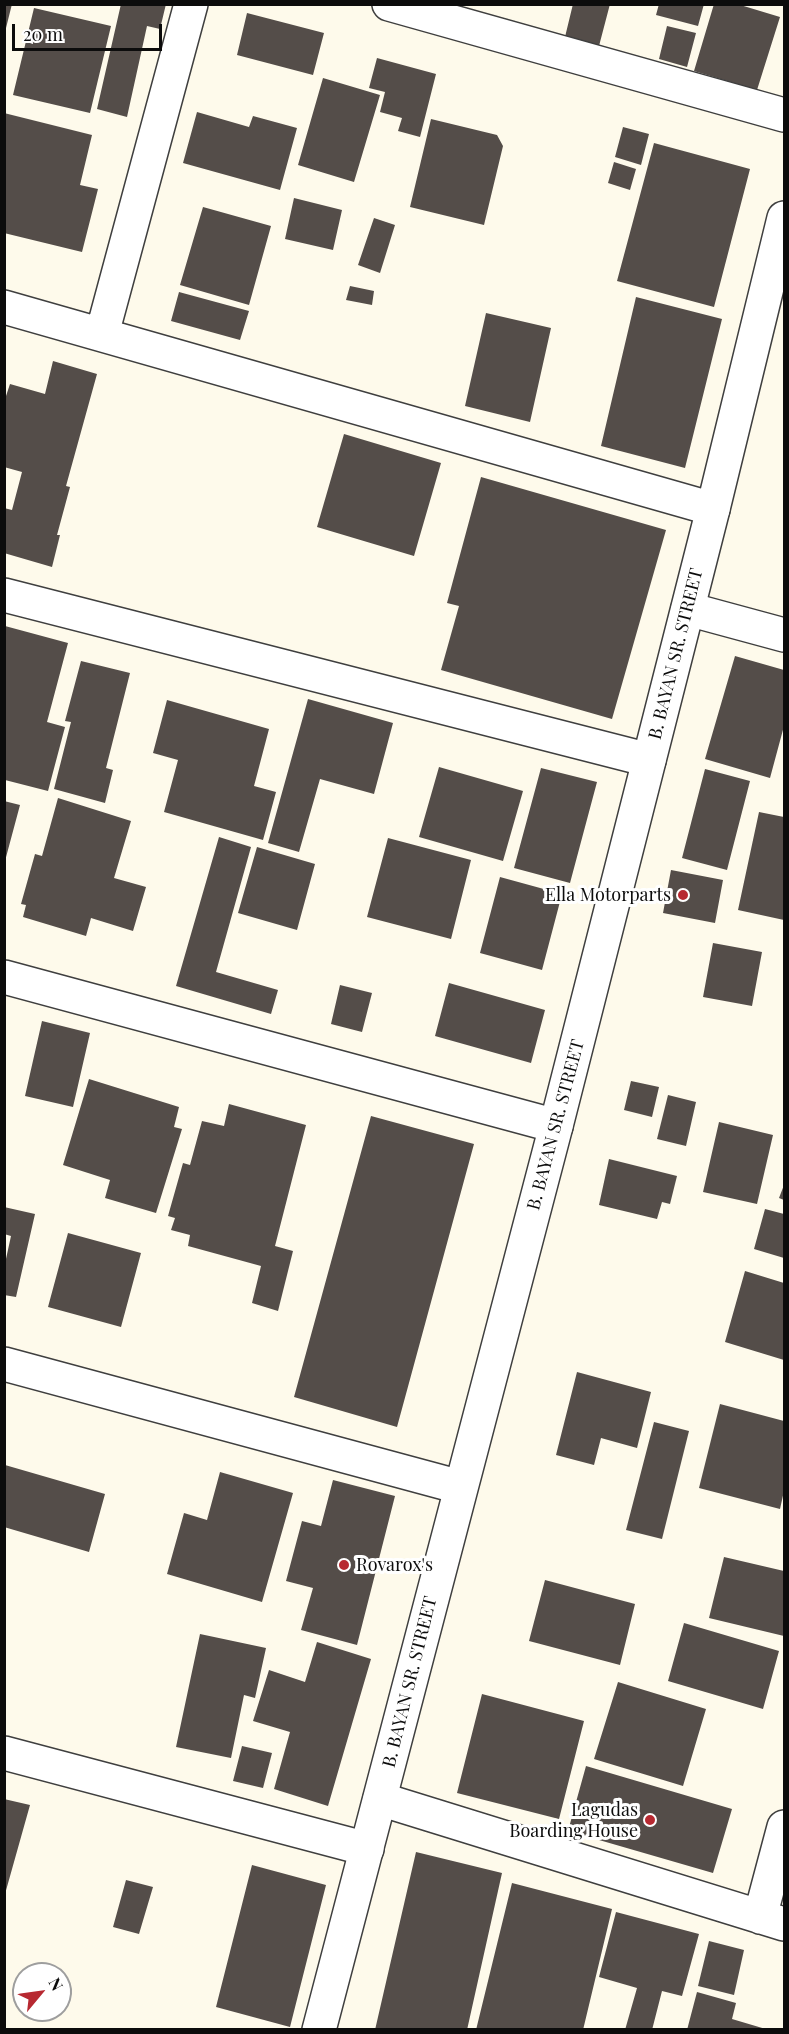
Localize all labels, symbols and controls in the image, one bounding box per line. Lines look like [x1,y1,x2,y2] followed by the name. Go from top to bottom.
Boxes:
[15,12,165,50] scale bar
[23,22,63,46] text: 20 m
[644,566,708,742] street label: B. BAYAN SR. STREET
[545,884,671,906] place label: Ella Motorparts
[676,888,690,902] marker: Ella Motorparts
[523,1037,589,1213] street label: B. BAYAN SR. STREET
[356,1554,433,1576] place label: Rovarox's
[337,1558,351,1572] marker: Rovarox's
[378,1594,442,1770] street label: B. BAYAN SR. STREET
[509,1799,638,1842] place label: Lagudas Boarding House
[643,1813,657,1827] marker: Lagudas Boarding House
[12,1962,72,2022] north arrow
[44,1974,68,1994] text: N

